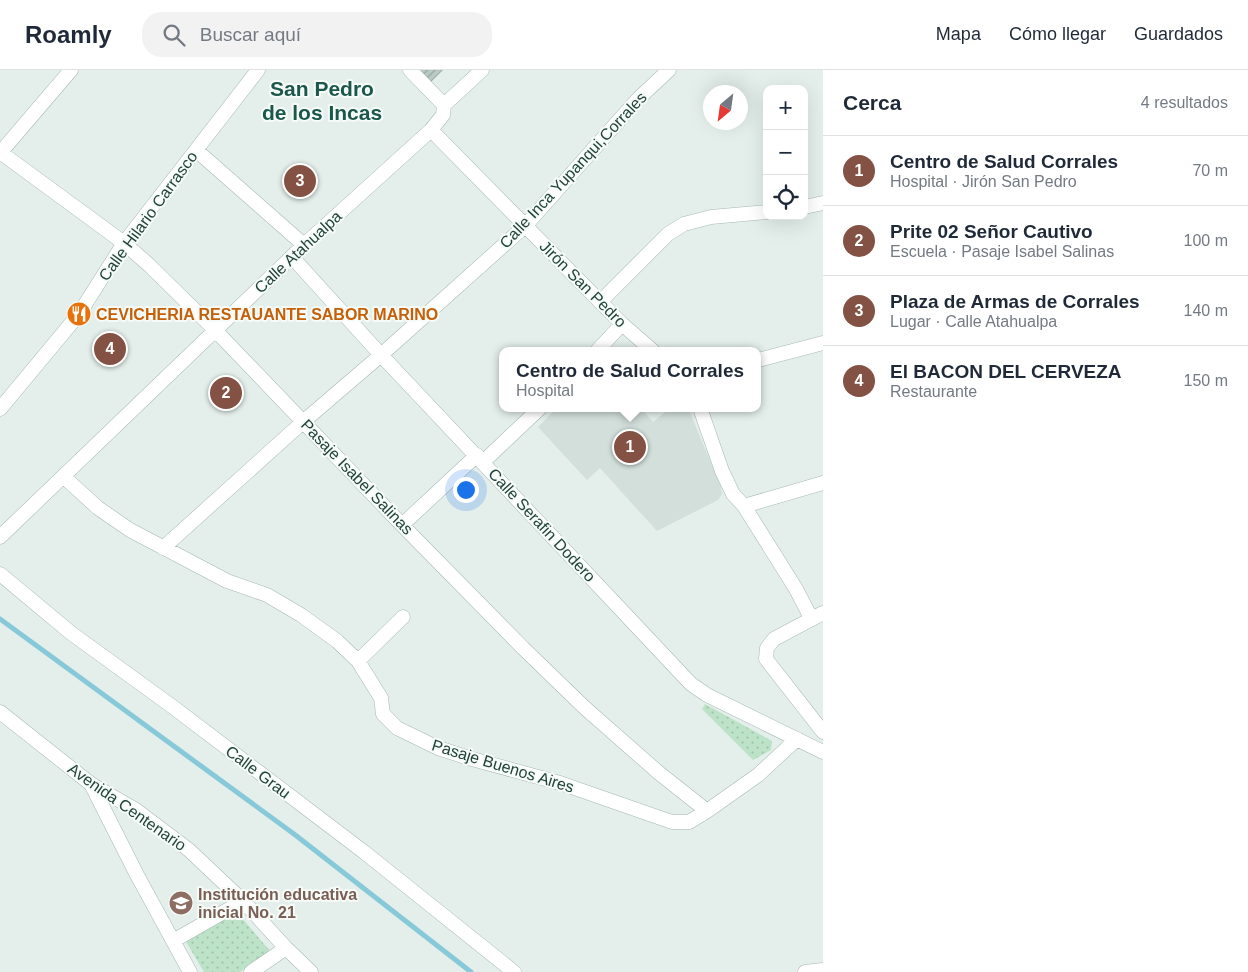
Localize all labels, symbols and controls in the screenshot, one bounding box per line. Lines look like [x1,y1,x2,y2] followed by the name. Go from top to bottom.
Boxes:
[142,12,492,57] search box
[25,21,112,48] text: Roamly
[160,21,188,49] icon: search
[200,24,301,45] text: Buscar aquí
[936,24,981,44] text: Mapa
[1009,24,1106,44] text: Cómo llegar
[1134,24,1223,44] text: Guardados
[262,77,382,124] district label: San Pedro de los Incas
[703,85,748,130] north arrow
[763,85,808,220] map controls
[763,85,808,130] button: +
[496,89,650,251] street label: Calle Inca Yupanqui,Corrales
[843,91,901,114] text: Cerca
[1141,94,1228,111] text: 4 resultados
[763,130,808,175] button: −
[95,148,201,284] street label: Calle Hilario Carrasco
[890,151,1118,172] text: Centro de Salud Corrales
[284,162,316,200] pin: 3
[855,162,863,179] text: 1
[1192,162,1228,179] text: 70 m
[890,173,1077,190] text: Hospital · Jirón San Pedro
[763,175,808,220] button: locate
[251,207,345,296] street label: Calle Atahualpa
[890,221,1093,242] text: Prite 02 Señor Cautivo
[855,232,863,249] text: 2
[1184,232,1228,249] text: 100 m
[536,237,630,331] street label: Jirón San Pedro
[890,243,1114,260] text: Escuela · Pasaje Isabel Salinas
[890,291,1140,312] text: Plaza de Armas de Corrales
[66,301,92,327] restaurant icon: CEVICHERIA RESTAUANTE SABOR MARINO
[855,302,863,319] text: 3
[1184,302,1228,319] text: 140 m
[96,306,438,323] place label: CEVICHERIA RESTAUANTE SABOR MARINO
[890,313,1057,330] text: Lugar · Calle Atahualpa
[94,330,126,368] pin: 4
[499,347,761,412] popup
[516,360,744,381] text: Centro de Salud Corrales
[890,361,1122,382] text: El BACON DEL CERVEZA
[855,372,863,389] text: 4
[1184,372,1228,389] text: 150 m
[210,374,242,412] pin: 2
[516,382,574,399] text: Hospital
[890,383,977,400] text: Restaurante
[298,416,416,538] street label: Pasaje Isabel Salinas
[614,428,646,466] pin: 1
[485,465,599,585] street label: Calle Serafin Dodero
[453,477,479,503] your location
[430,736,576,796] street label: Pasaje Buenos Aires
[222,742,294,802] street label: Calle Grau
[65,760,189,854] street label: Avenida Centenario
[198,886,357,921] place label: Institución educativa inicial No. 21
[168,890,194,916] school or university icon: Institución educativa inicial No. 21

